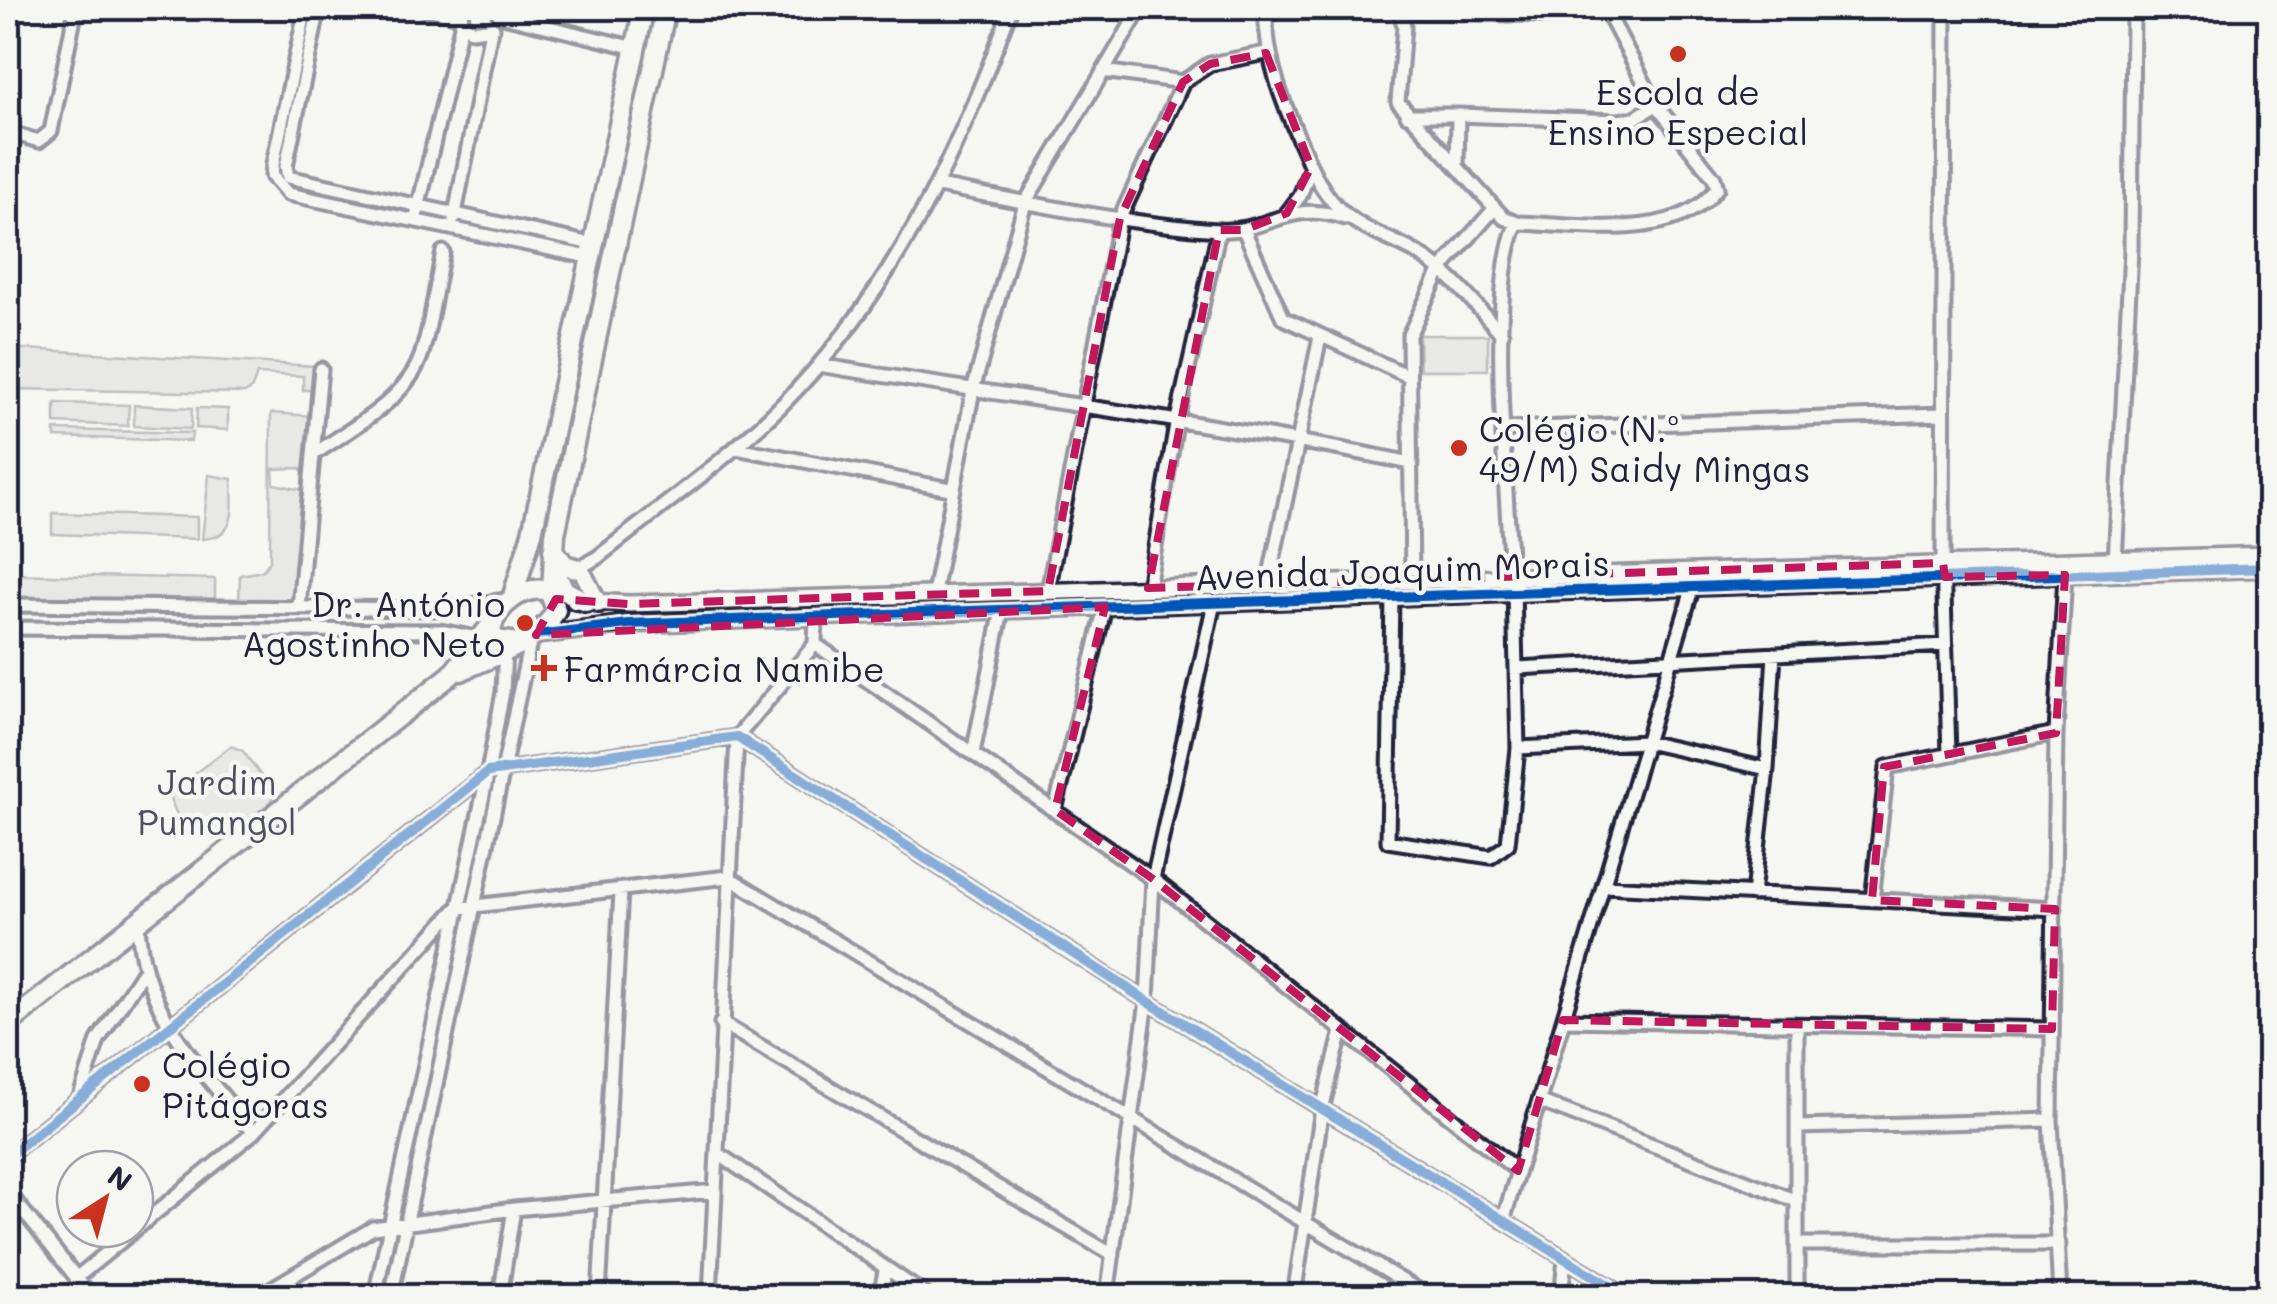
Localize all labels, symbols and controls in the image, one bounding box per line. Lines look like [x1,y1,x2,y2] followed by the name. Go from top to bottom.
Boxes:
[1667,43,1689,65] marker: Escola de Ensino Especial
[1548,68,1808,154] place label: Escola de Ensino Especial
[1479,405,1811,491] place label: Colégio (N.º 49/M) Saidy Mingas
[1448,437,1470,459] marker: Colégio (N.º 49/M) Saidy Mingas
[1194,539,1610,599] street label: Avenida Joaquim Morais
[242,580,505,666] place label: Dr. António Agostinho Neto
[514,612,536,634] marker: Dr. António Agostinho Neto
[564,645,885,691] place label: Farmárcia Namibe
[533,657,555,679] marker: Farmárcia Namibe
[137,758,297,844] park label: Jardim Pumangol
[162,1041,329,1127] place label: Colégio Pitágoras
[131,1073,153,1095] marker: Colégio Pitágoras
[55,1149,155,1249] north arrow
[101,1157,139,1199] text: N

